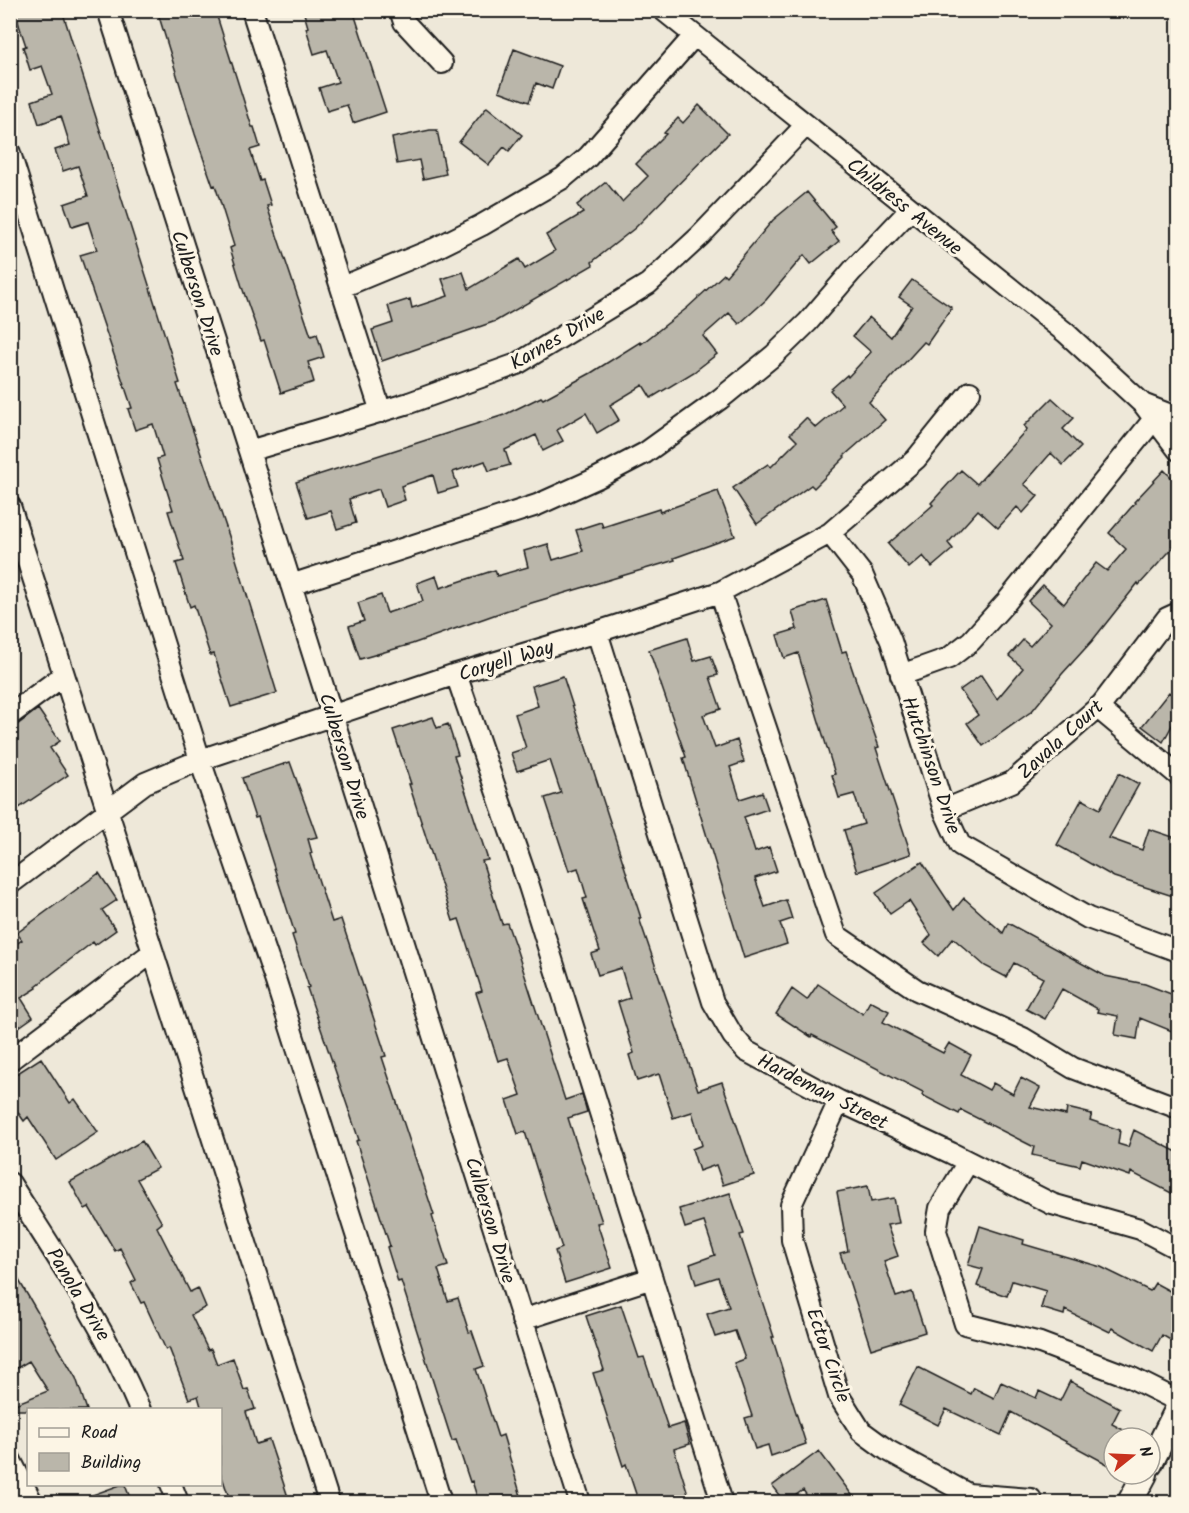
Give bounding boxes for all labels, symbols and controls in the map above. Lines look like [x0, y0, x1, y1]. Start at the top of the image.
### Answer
street label: Childress Avenue [839, 150, 969, 265]
street label: Culberson Drive [161, 227, 231, 361]
street label: Karnes Drive [504, 299, 612, 380]
street label: Coryell Way [455, 632, 559, 692]
street label: Culberson Drive [309, 689, 377, 824]
street label: Hutchinson Drive [892, 692, 969, 839]
street label: Zavala Court [1011, 693, 1112, 788]
street label: Hardeman Street [751, 1046, 893, 1140]
street label: Culberson Drive [455, 1153, 523, 1288]
street label: Panola Drive [37, 1242, 118, 1348]
street label: Ector Circle [796, 1304, 858, 1407]
legend [27, 1408, 222, 1486]
text: Road [81, 1419, 118, 1448]
north arrow [1102, 1426, 1162, 1486]
text: N [1131, 1443, 1158, 1460]
text: Building [81, 1449, 141, 1478]

